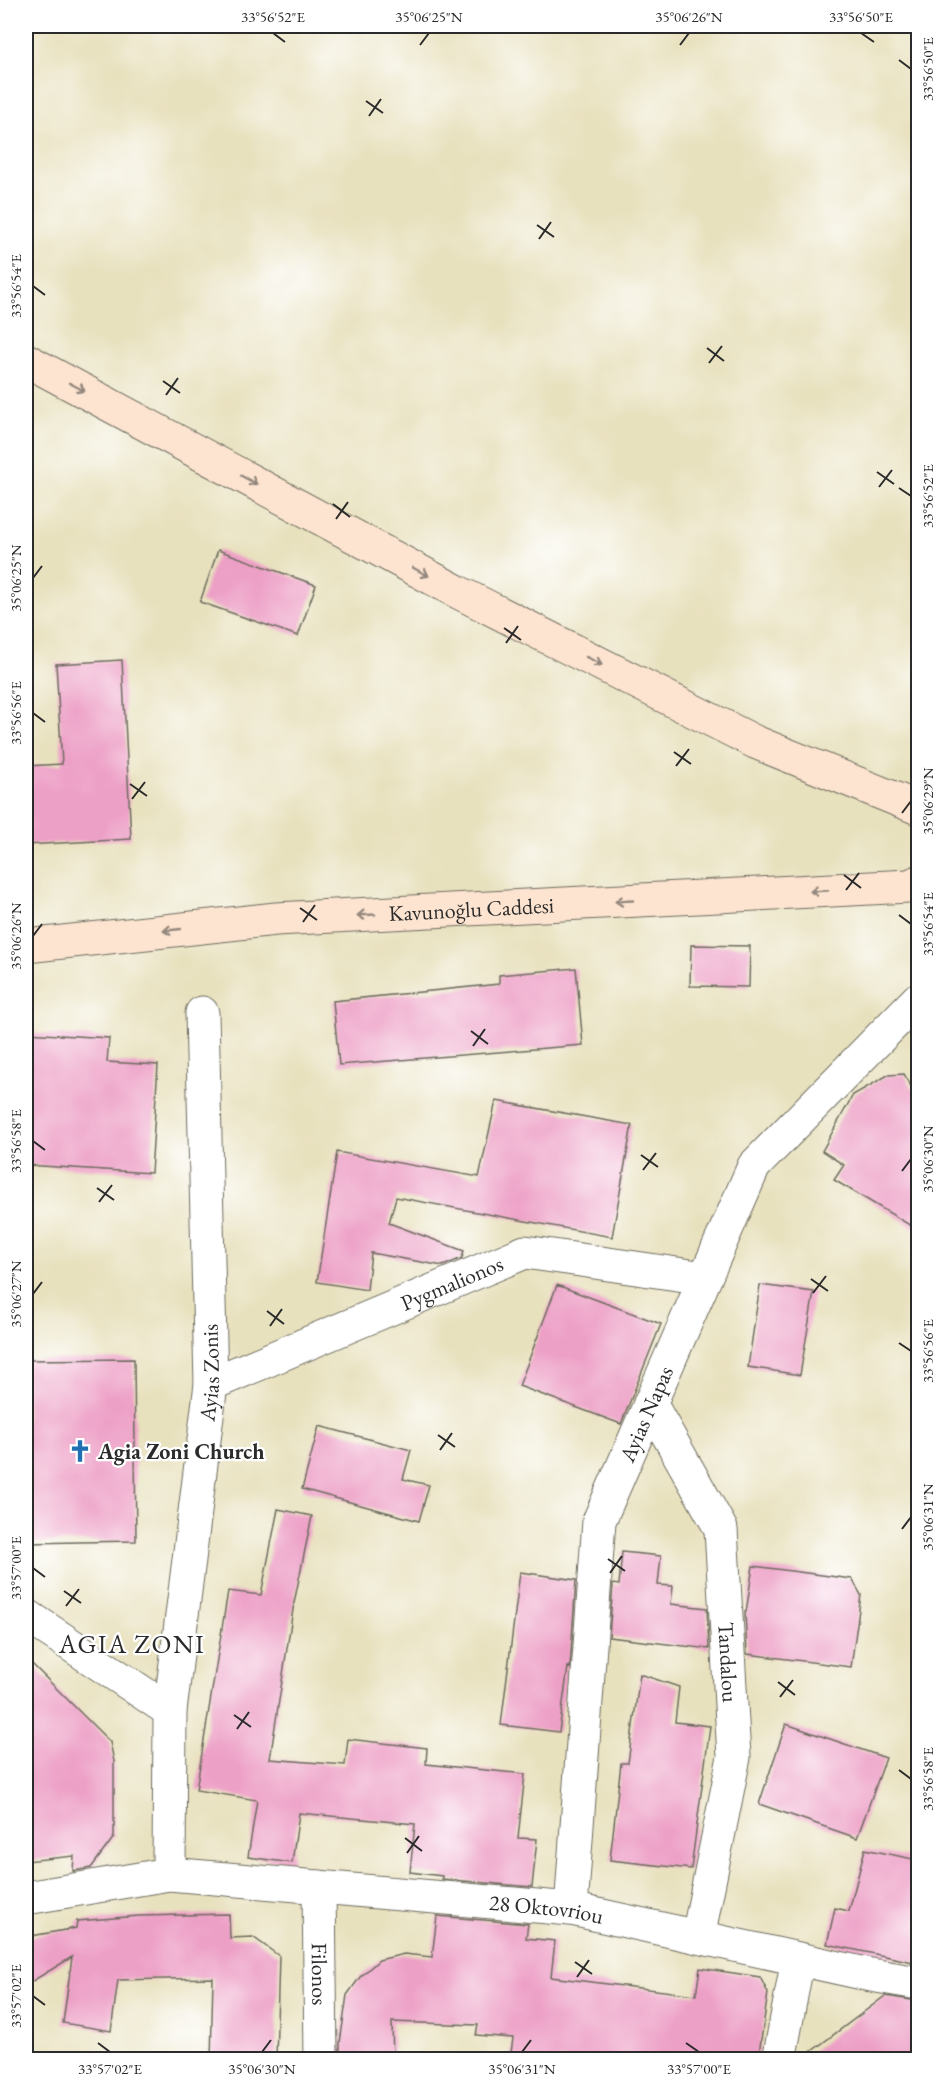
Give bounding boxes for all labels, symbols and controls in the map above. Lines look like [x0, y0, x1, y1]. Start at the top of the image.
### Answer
text: 33°56'52"E [241, 7, 306, 26]
text: 35°06'25"N [395, 7, 463, 26]
text: 35°06'26"N [655, 7, 723, 26]
text: 33°56'50"E [829, 7, 894, 26]
text: 33°56'50"E [918, 36, 937, 101]
text: 33°56'54"E [6, 253, 25, 318]
one-way arrow [68, 382, 86, 394]
text: 33°56'52"E [918, 463, 937, 528]
one-way arrow [240, 474, 257, 486]
text: 35°06'25"N [6, 544, 25, 612]
one-way arrow [412, 566, 429, 578]
one-way arrow [585, 656, 603, 667]
text: 33°56'56"E [6, 680, 25, 745]
text: 35°06'29"N [918, 767, 937, 835]
one-way arrow [809, 885, 829, 896]
street label: Kavunoğlu Caddesi [388, 891, 555, 928]
text: 33°56'54"E [918, 891, 937, 956]
one-way arrow [615, 896, 635, 907]
text: 35°06'26"N [6, 902, 25, 970]
one-way arrow [357, 909, 377, 920]
one-way arrow [163, 925, 183, 936]
text: 33°56'58"E [6, 1108, 25, 1173]
text: 35°06'30"N [918, 1125, 937, 1193]
street label: Pygmalionos [396, 1249, 507, 1318]
text: 35°06'27"N [6, 1260, 25, 1328]
text: 33°56'56"E [918, 1318, 937, 1383]
street label: Ayias Zonis [192, 1324, 226, 1424]
street label: Ayias Napas [612, 1361, 680, 1467]
place label: Agia Zoni Church [97, 1437, 265, 1466]
church icon: Agia Zoni Church [67, 1438, 93, 1464]
text: 35°06'31"N [918, 1483, 937, 1551]
text: 33°57'00"E [6, 1535, 25, 1600]
street label: Tandalou [711, 1621, 745, 1704]
district label: AGIA ZONI [58, 1627, 205, 1661]
text: 33°56'58"E [918, 1746, 937, 1811]
street label: 28 Oktovriou [488, 1888, 607, 1931]
street label: Filonos [305, 1943, 334, 2005]
text: 33°57'02"E [6, 1963, 25, 2028]
text: 33°57'02"E [78, 2059, 143, 2078]
text: 35°06'30"N [228, 2059, 296, 2078]
text: 35°06'31"N [488, 2059, 556, 2078]
text: 33°57'00"E [667, 2059, 732, 2078]

